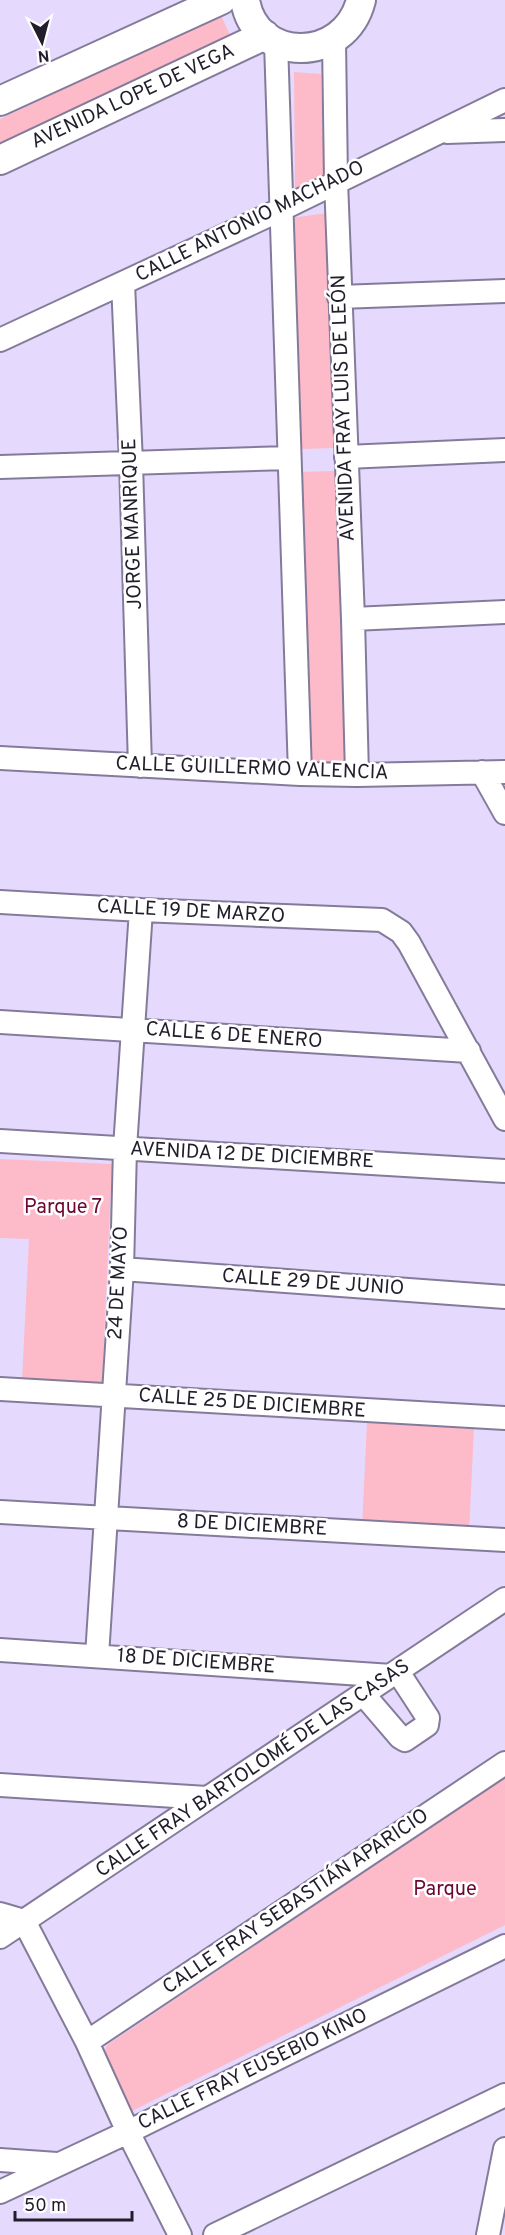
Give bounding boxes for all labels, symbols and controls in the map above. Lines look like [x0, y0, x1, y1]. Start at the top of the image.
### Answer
north arrow [12, 12, 72, 72]
street label: AVENIDA LOPE DE VEGA [27, 39, 239, 155]
street label: CALLE ANTONIO MACHADO [131, 155, 369, 289]
street label: AVENIDA FRAY LUIS DE LEÓN [324, 274, 362, 542]
street label: JORGE MANRIQUE [117, 438, 149, 610]
street label: CALLE GUILLERMO VALENCIA [115, 751, 389, 787]
street label: CALLE 19 DE MARZO [96, 894, 286, 930]
street label: CALLE 6 DE ENERO [145, 1017, 323, 1055]
street label: AVENIDA 12 DE DICIEMBRE [129, 1137, 375, 1175]
park label: Parque 7 [24, 1195, 102, 1221]
street label: 24 DE MAYO [103, 1225, 135, 1341]
street label: CALLE 29 DE JUNIO [221, 1264, 405, 1302]
street label: CALLE 25 DE DICIEMBRE [137, 1383, 367, 1425]
street label: 8 DE DICIEMBRE [176, 1509, 328, 1543]
street label: 18 DE DICIEMBRE [116, 1644, 276, 1680]
street label: CALLE FRAY BARTOLOMÉ DE LAS CASAS [90, 1652, 415, 1884]
street label: CALLE FRAY SEBASTIÁN APARICIO [157, 1801, 434, 2001]
park label: Parque [413, 1877, 477, 1903]
street label: CALLE FRAY EUSEBIO KINO [134, 2003, 372, 2137]
scale bar [15, 2184, 132, 2222]
text: 50 m [24, 2195, 66, 2218]

